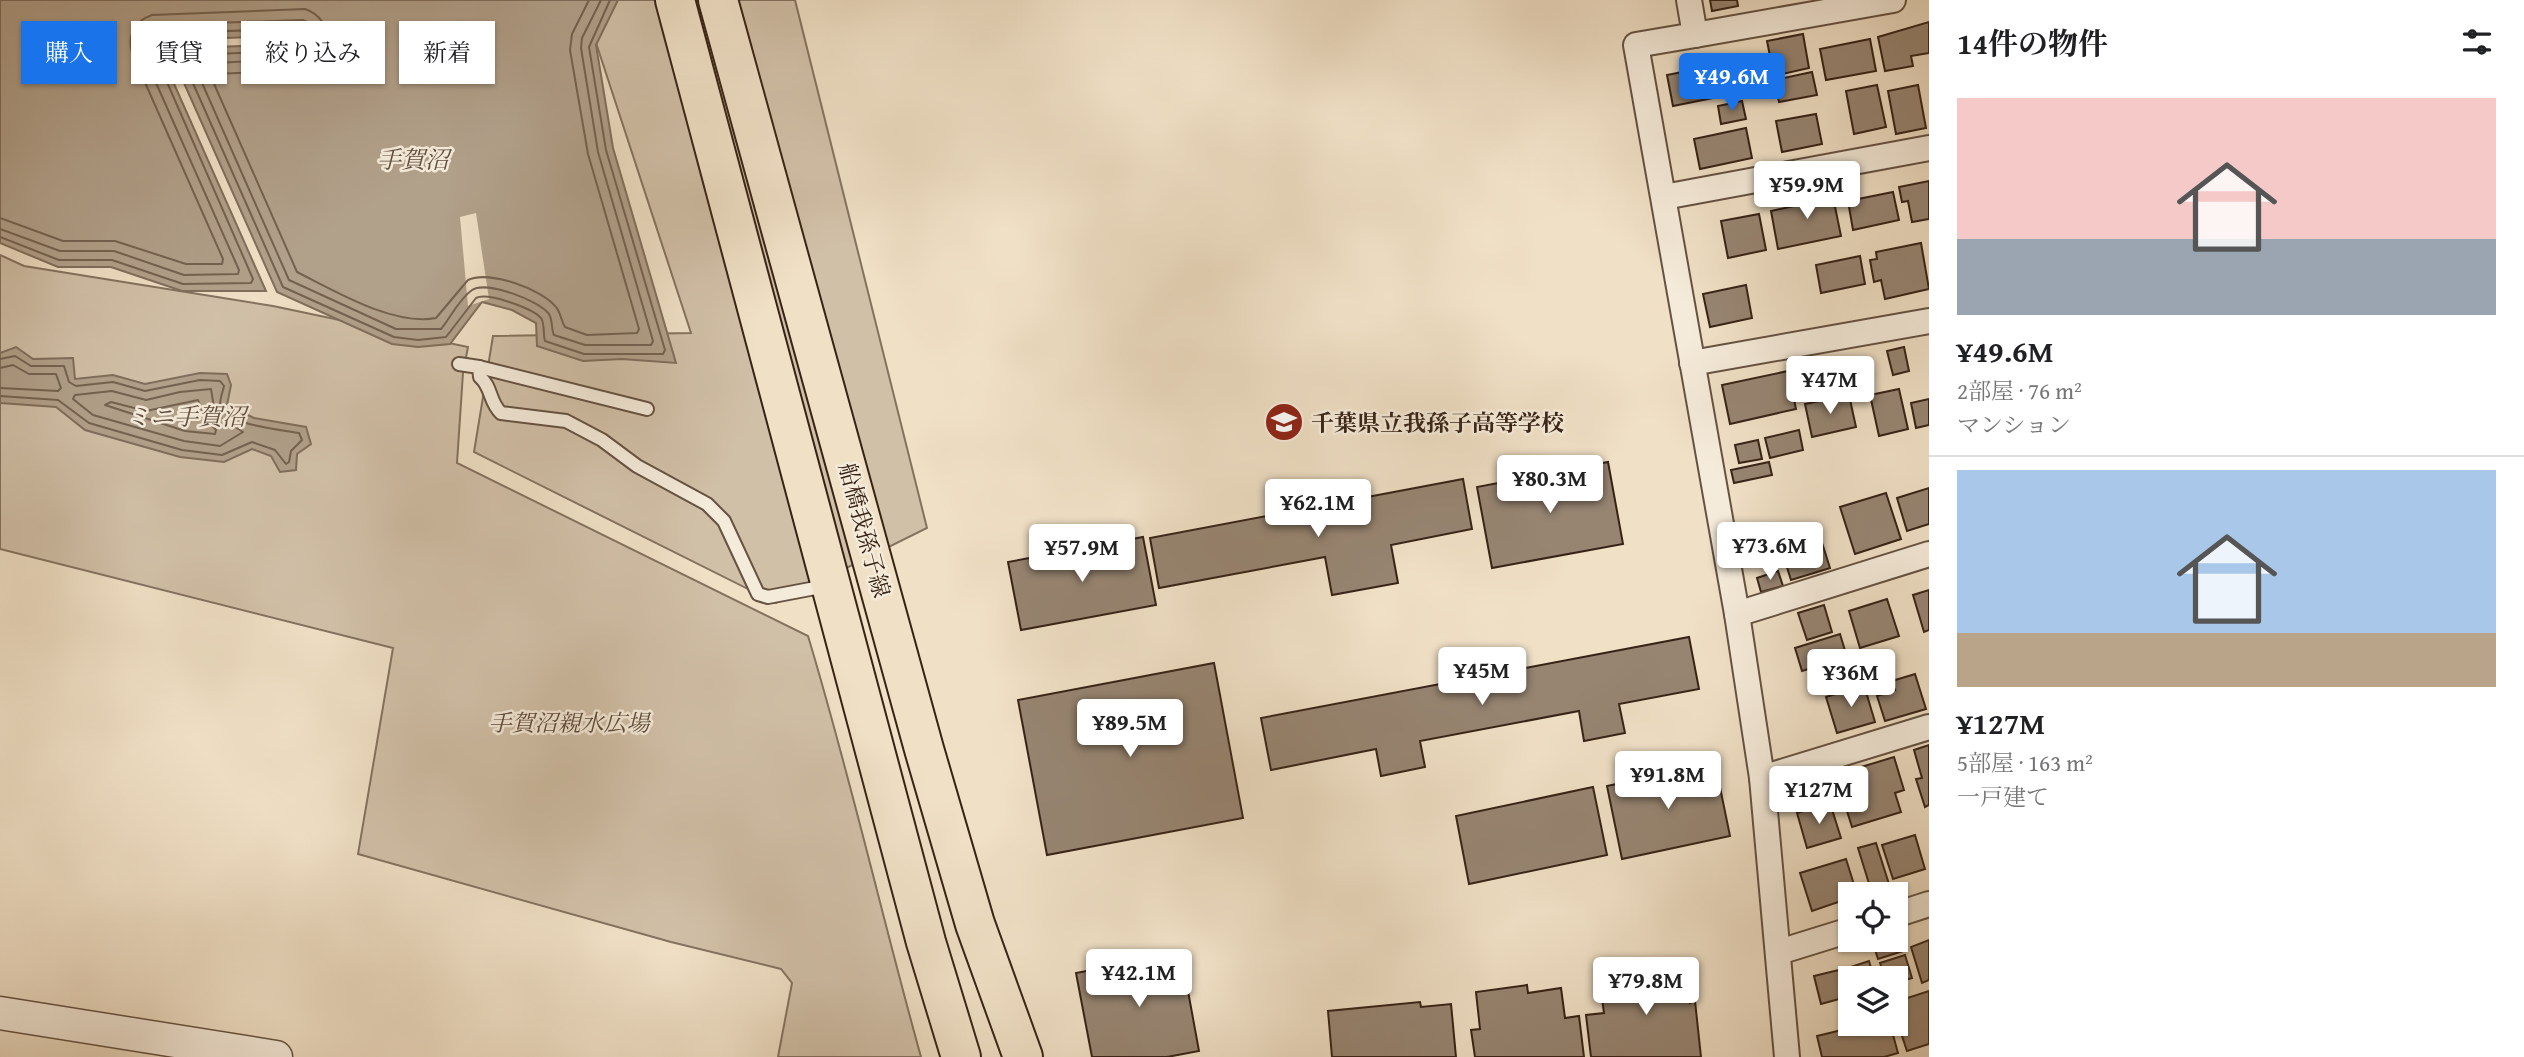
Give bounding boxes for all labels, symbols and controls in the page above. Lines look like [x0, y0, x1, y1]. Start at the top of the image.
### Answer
chip: 購入 [21, 21, 117, 84]
chip: 賃貸 [131, 21, 227, 84]
chip: 絞り込み [241, 21, 385, 84]
chip: 新着 [399, 21, 495, 84]
text: 14件の物件 [1957, 21, 2108, 65]
icon: filters [2458, 23, 2496, 61]
pin: ¥49.6M [1675, 54, 1789, 113]
text: ¥49.6M [1695, 59, 1769, 92]
water label: 手賀沼 [377, 142, 453, 177]
icon: home [2164, 144, 2290, 270]
pin: ¥59.9M [1750, 162, 1864, 221]
text: ¥59.9M [1770, 167, 1844, 200]
text: ¥49.6M [1957, 329, 2053, 373]
pin: ¥47M [1789, 356, 1871, 416]
text: ¥47M [1802, 362, 1858, 395]
text: 2部屋 · 76 m² [1957, 374, 2082, 407]
water label: ミニ手賀沼 [126, 399, 250, 434]
school or university icon: 千葉県立我孫子高等学校 [1263, 401, 1305, 443]
place label: 千葉県立我孫子高等学校 [1311, 406, 1564, 439]
text: マンション [1957, 408, 2071, 441]
pin: ¥80.3M [1493, 456, 1607, 515]
street label: 船橋我孫子線 [831, 459, 899, 601]
text: ¥80.3M [1513, 461, 1587, 494]
pin: ¥62.1M [1261, 480, 1375, 539]
text: ¥62.1M [1281, 485, 1355, 518]
icon: home [2164, 516, 2290, 642]
pin: ¥73.6M [1713, 522, 1827, 582]
pin: ¥57.9M [1025, 524, 1139, 584]
text: ¥73.6M [1733, 528, 1807, 561]
text: ¥57.9M [1045, 530, 1119, 563]
pin: ¥45M [1441, 648, 1523, 707]
pin: ¥36M [1810, 650, 1892, 709]
text: ¥45M [1454, 653, 1510, 686]
text: ¥36M [1823, 655, 1879, 688]
pin: ¥89.5M [1073, 700, 1187, 759]
text: ¥127M [1957, 701, 2045, 745]
text: ¥89.5M [1093, 705, 1167, 738]
park label: 手賀沼親水広場 [489, 706, 652, 739]
text: 5部屋 · 163 m² [1957, 746, 2093, 779]
pin: ¥91.8M [1611, 752, 1725, 811]
text: ¥91.8M [1631, 757, 1705, 790]
pin: ¥127M [1770, 766, 1868, 826]
text: ¥127M [1785, 772, 1853, 805]
text: 一戸建て [1957, 780, 2049, 813]
map controls [1838, 882, 1908, 1036]
button: locate [1838, 882, 1908, 952]
pin: ¥42.1M [1082, 950, 1196, 1009]
text: ¥42.1M [1102, 955, 1176, 988]
pin: ¥79.8M [1589, 958, 1703, 1017]
text: ¥79.8M [1609, 963, 1683, 996]
button: layers [1838, 966, 1908, 1036]

